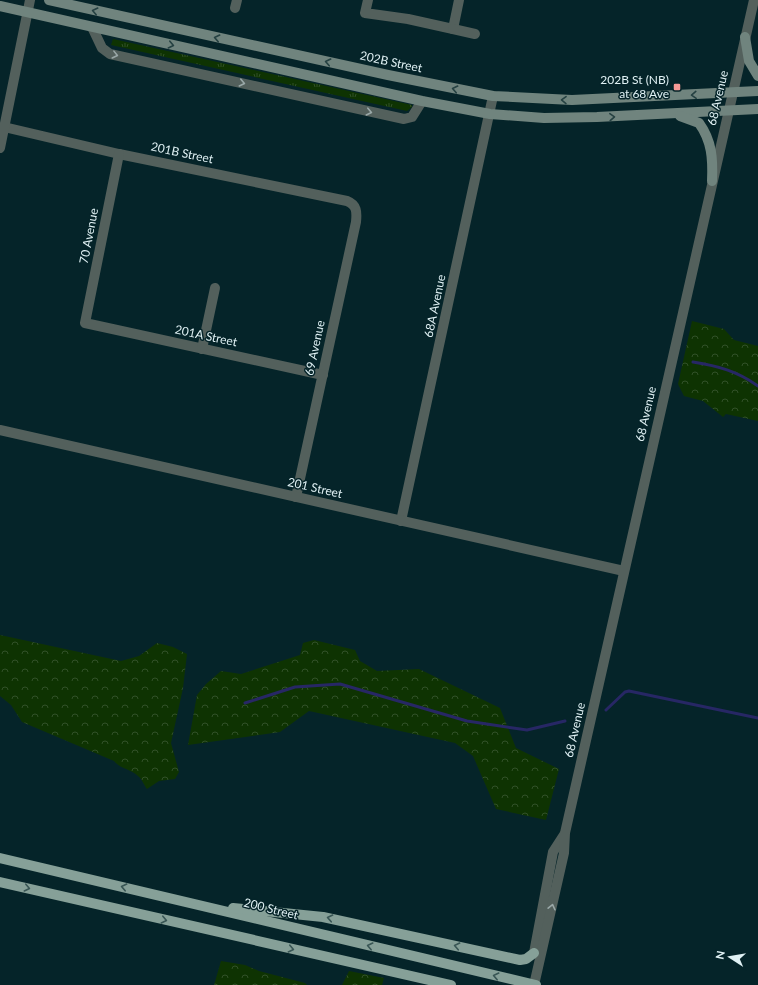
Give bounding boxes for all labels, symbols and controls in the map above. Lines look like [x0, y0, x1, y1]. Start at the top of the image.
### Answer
one-way arrow [92, 7, 99, 16]
one-way arrow [214, 35, 220, 43]
one-way arrow [168, 40, 174, 48]
street label: 202B Street [359, 48, 424, 76]
one-way arrow [111, 50, 118, 59]
one-way arrow [325, 59, 331, 67]
street label: 68 Avenue [704, 69, 731, 127]
place label: 202B St (NB) at 68 Ave [600, 72, 669, 101]
one-way arrow [239, 79, 245, 87]
marker: 202B St (NB) at 68 Ave [672, 82, 682, 92]
one-way arrow [452, 85, 458, 94]
one-way arrow [691, 91, 697, 99]
one-way arrow [561, 96, 567, 104]
one-way arrow [366, 107, 372, 115]
one-way arrow [609, 112, 615, 121]
street label: 201B Street [150, 139, 215, 167]
street label: 70 Avenue [76, 207, 101, 265]
street label: 68A Avenue [421, 273, 449, 339]
street label: 69 Avenue [301, 319, 328, 377]
street label: 201A Street [174, 322, 239, 350]
street label: 68 Avenue [632, 385, 659, 443]
street label: 201 Street [286, 474, 345, 501]
street label: 68 Avenue [561, 701, 588, 759]
one-way arrow [23, 883, 30, 892]
one-way arrow [121, 884, 127, 892]
street label: 200 Street [242, 895, 301, 923]
one-way arrow [548, 904, 556, 910]
one-way arrow [161, 915, 168, 923]
one-way arrow [326, 915, 333, 923]
north arrow [710, 937, 750, 977]
one-way arrow [367, 943, 373, 951]
one-way arrow [453, 943, 460, 951]
one-way arrow [287, 944, 294, 953]
text: N [712, 949, 727, 960]
one-way arrow [493, 972, 500, 980]

